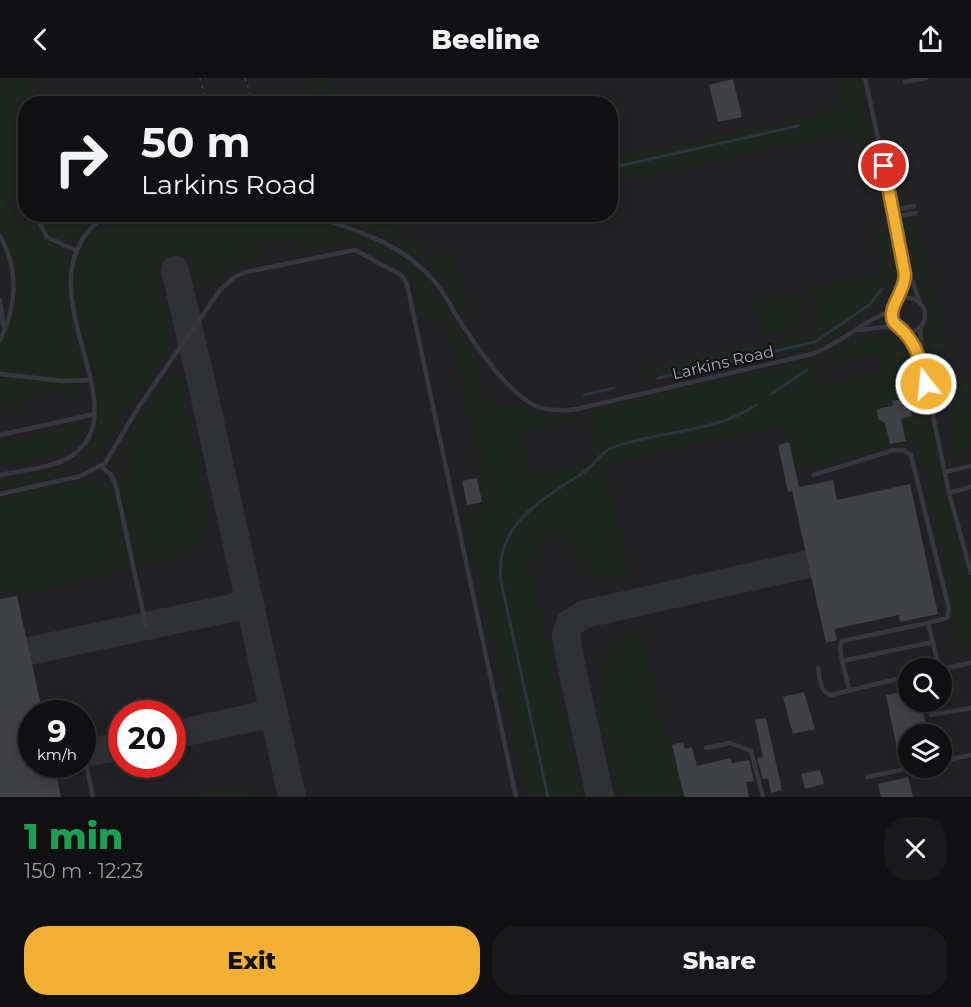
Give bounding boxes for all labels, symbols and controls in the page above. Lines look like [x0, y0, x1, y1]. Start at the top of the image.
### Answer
icon: back [24, 23, 57, 56]
text: Beeline [431, 23, 540, 56]
icon: share [914, 23, 947, 56]
text: 50 m [141, 116, 250, 168]
icon: right [42, 120, 120, 198]
pin [858, 140, 909, 191]
icon: arrive [867, 149, 900, 182]
text: Larkins Road [141, 168, 316, 201]
street label: Larkins Road [670, 342, 776, 383]
position arrow [894, 352, 958, 416]
map controls [898, 658, 952, 778]
button: search [898, 658, 952, 712]
speed limit sign: 20 [108, 700, 186, 778]
text: 9 [47, 713, 67, 750]
button: layers [898, 724, 952, 778]
text: km/h [37, 745, 77, 764]
text: 1 min [24, 814, 123, 858]
button: close [884, 817, 947, 880]
text: 150 m · 12:23 [24, 859, 143, 883]
button: Exit [24, 926, 480, 995]
button: Share [492, 926, 947, 995]

